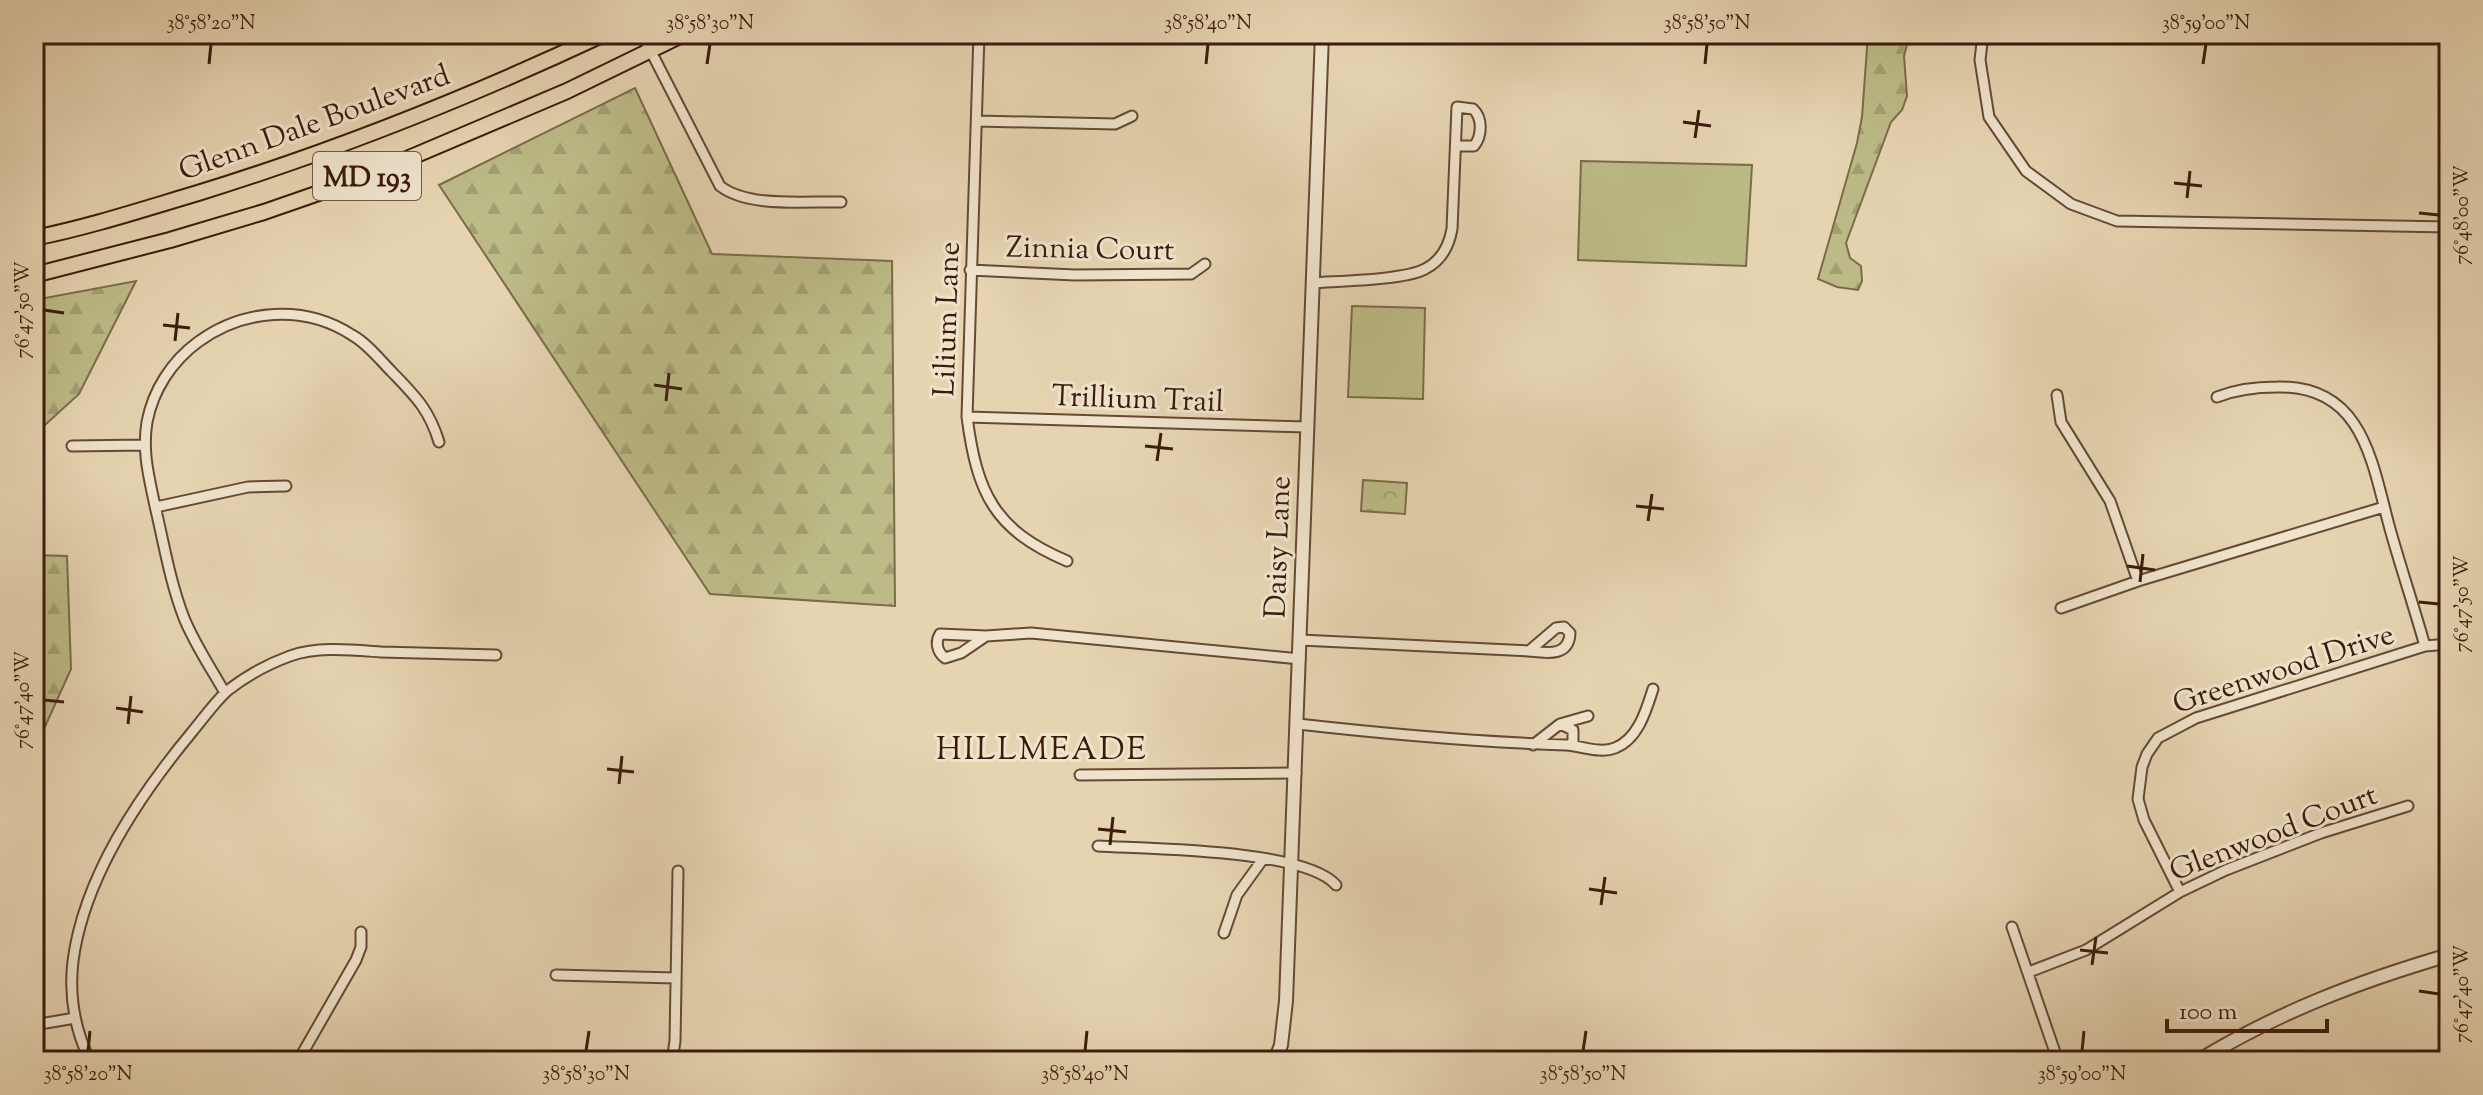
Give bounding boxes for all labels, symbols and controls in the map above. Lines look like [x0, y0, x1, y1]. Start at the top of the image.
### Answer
text: 38°58'20"N [166, 10, 256, 39]
text: 38°58'30"N [666, 10, 754, 39]
text: 38°58'40"N [1164, 10, 1252, 39]
text: 38°58'50"N [1664, 10, 1750, 39]
text: 38°59'00"N [2162, 10, 2250, 39]
street label: Glenn Dale Boulevard [173, 55, 457, 193]
road number: MD 193 [313, 152, 421, 200]
text: 76°48'00"W [2449, 165, 2478, 265]
street label: Zinnia Court [1006, 228, 1174, 273]
street label: Lilium Lane [924, 241, 973, 397]
text: 76°47'50"W [10, 262, 39, 358]
street label: Trillium Trail [1051, 376, 1225, 425]
street label: Daisy Lane [1256, 475, 1303, 619]
text: 76°47'50"W [2449, 556, 2478, 652]
street label: Greenwood Drive [2168, 614, 2400, 726]
text: 76°47'40"W [10, 651, 39, 749]
district label: HILLMEADE [936, 728, 1148, 774]
street label: Glenwood Court [2164, 775, 2384, 894]
text: 76°47'40"W [2449, 945, 2478, 1043]
scale bar [2167, 983, 2327, 1033]
text: 100 m [2179, 996, 2237, 1030]
text: 38°58'20"N [43, 1061, 133, 1090]
text: 38°58'30"N [542, 1061, 630, 1090]
text: 38°58'40"N [1041, 1061, 1129, 1090]
text: 38°58'50"N [1540, 1061, 1626, 1090]
text: 38°59'00"N [2038, 1061, 2126, 1090]

